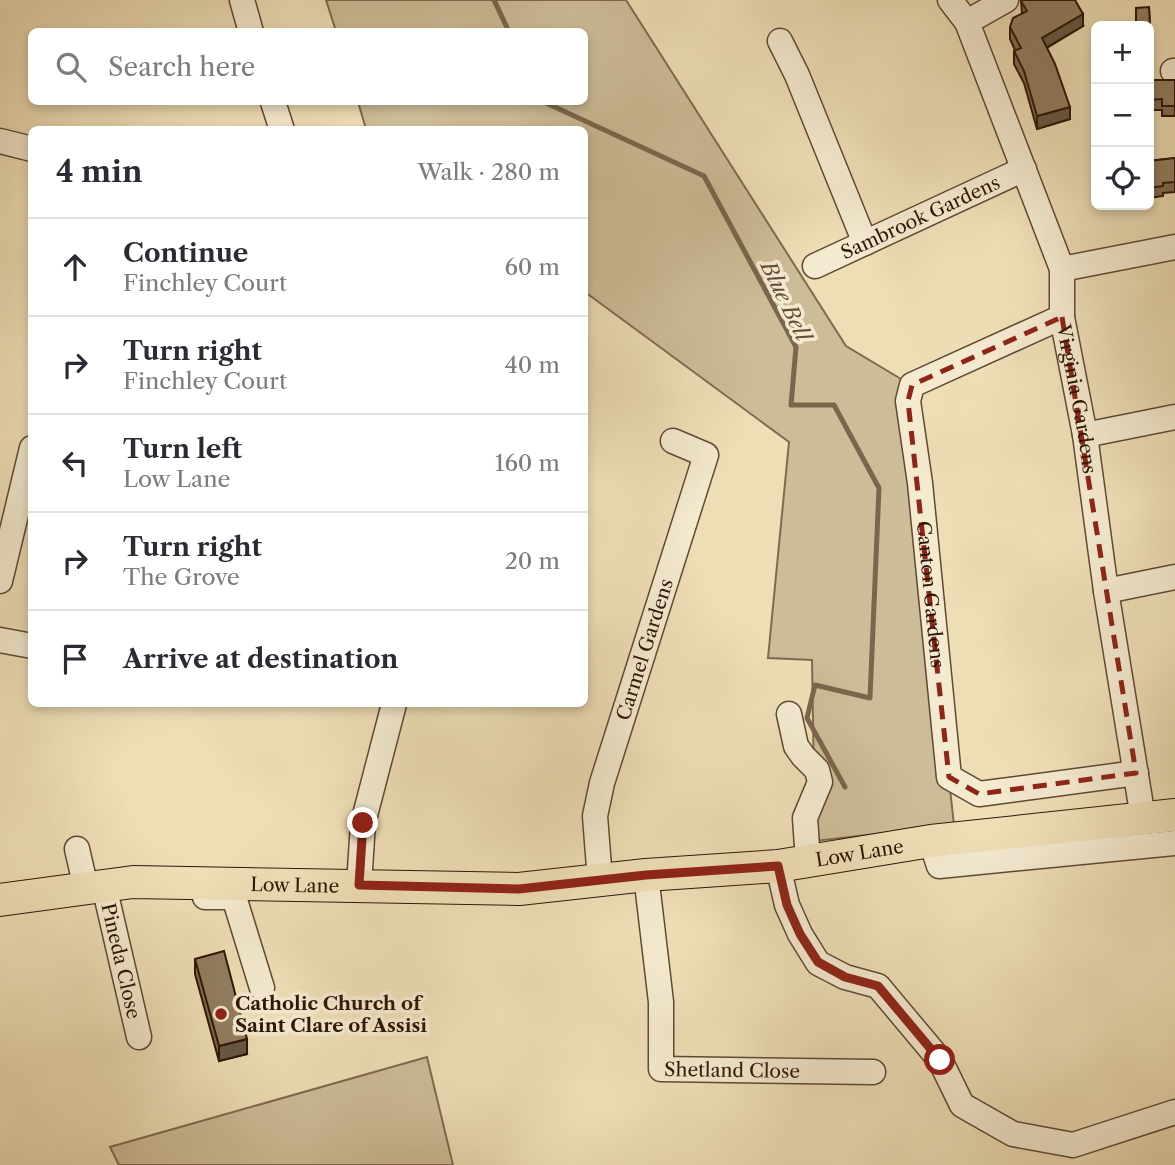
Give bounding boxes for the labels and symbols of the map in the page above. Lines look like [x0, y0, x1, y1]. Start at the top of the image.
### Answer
street label: Sambrook Gardens [837, 170, 1003, 264]
water label: Blue Bell [755, 255, 817, 347]
street label: Virginia Gardens [1052, 322, 1102, 475]
street label: Canton Gardens [912, 520, 950, 669]
street label: Carmel Gardens [611, 576, 678, 723]
route end [347, 807, 378, 838]
street label: Low Lane [814, 834, 905, 871]
street label: Low Lane [250, 873, 339, 897]
street label: Pineda Close [97, 901, 146, 1021]
place label: Catholic Church of Saint Clare of Assisi [235, 992, 427, 1037]
marker: Catholic Church of Saint Clare of Assisi [213, 1006, 229, 1022]
route start [924, 1044, 955, 1075]
street label: Shetland Close [664, 1058, 800, 1082]

